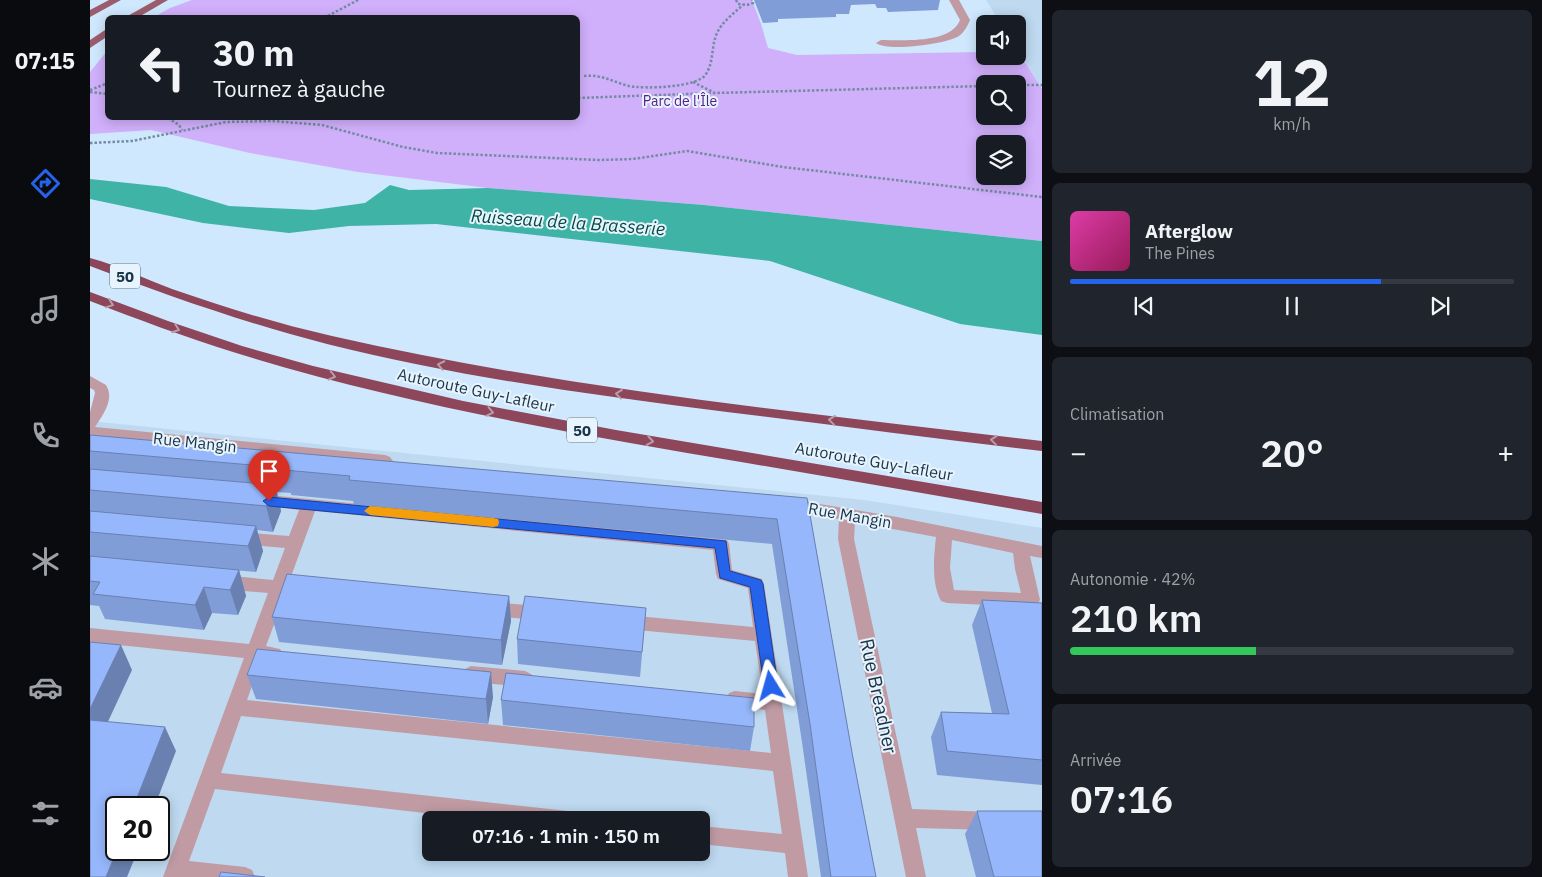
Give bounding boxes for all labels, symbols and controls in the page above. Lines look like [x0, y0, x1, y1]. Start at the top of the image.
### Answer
map controls [976, 15, 1026, 185]
button: sound [976, 15, 1026, 65]
text: 30 m [213, 30, 295, 76]
icon: left [130, 35, 195, 100]
text: 12 [1253, 39, 1331, 124]
text: 07:15 [15, 46, 75, 75]
text: Tournez à gauche [213, 74, 385, 103]
button: search [976, 75, 1026, 125]
park label: Parc de l'Île [643, 92, 718, 110]
text: km/h [1273, 114, 1311, 134]
button: layers [976, 135, 1026, 185]
icon: directions [28, 166, 63, 201]
water label: Ruisseau de la Brasserie [470, 204, 666, 240]
text: Afterglow [1145, 219, 1233, 243]
text: The Pines [1145, 243, 1215, 263]
road number: 50 [110, 264, 140, 288]
icon: music [28, 292, 63, 327]
icon: previous [1130, 292, 1158, 320]
icon: pause [1278, 292, 1306, 320]
icon: next [1426, 292, 1454, 320]
one-way arrow [105, 298, 114, 309]
one-way arrow [172, 323, 180, 333]
one-way arrow [437, 360, 446, 371]
street label: Autoroute Guy-Lafleur [396, 364, 556, 416]
one-way arrow [327, 370, 336, 381]
one-way arrow [615, 389, 623, 400]
text: Climatisation [1070, 404, 1164, 424]
one-way arrow [486, 407, 495, 417]
one-way arrow [828, 415, 836, 426]
icon: phone [28, 418, 63, 453]
road number: 50 [567, 418, 597, 442]
street label: Rue Mangin [152, 428, 238, 456]
text: 20° [1260, 428, 1324, 477]
text: − [1070, 434, 1087, 471]
text: + [1497, 434, 1514, 471]
one-way arrow [989, 435, 997, 446]
one-way arrow [646, 436, 655, 446]
street label: Autoroute Guy-Lafleur [793, 437, 955, 485]
pin [248, 450, 290, 501]
icon: arrive [255, 457, 283, 485]
street label: Rue Mangin [807, 498, 893, 532]
icon: climate [28, 544, 63, 579]
text: Autonomie · 42% [1070, 569, 1195, 589]
text: 210 km [1070, 593, 1202, 642]
street label: Rue Breadner [855, 636, 903, 756]
position arrow [744, 659, 796, 711]
icon: car [28, 670, 63, 705]
text: Arrivée [1070, 750, 1121, 770]
text: 07:16 [1070, 774, 1173, 823]
icon: filters [28, 796, 63, 831]
speed limit sign: 20 [105, 796, 170, 861]
text: 07:16 · 1 min · 150 m [472, 824, 660, 848]

